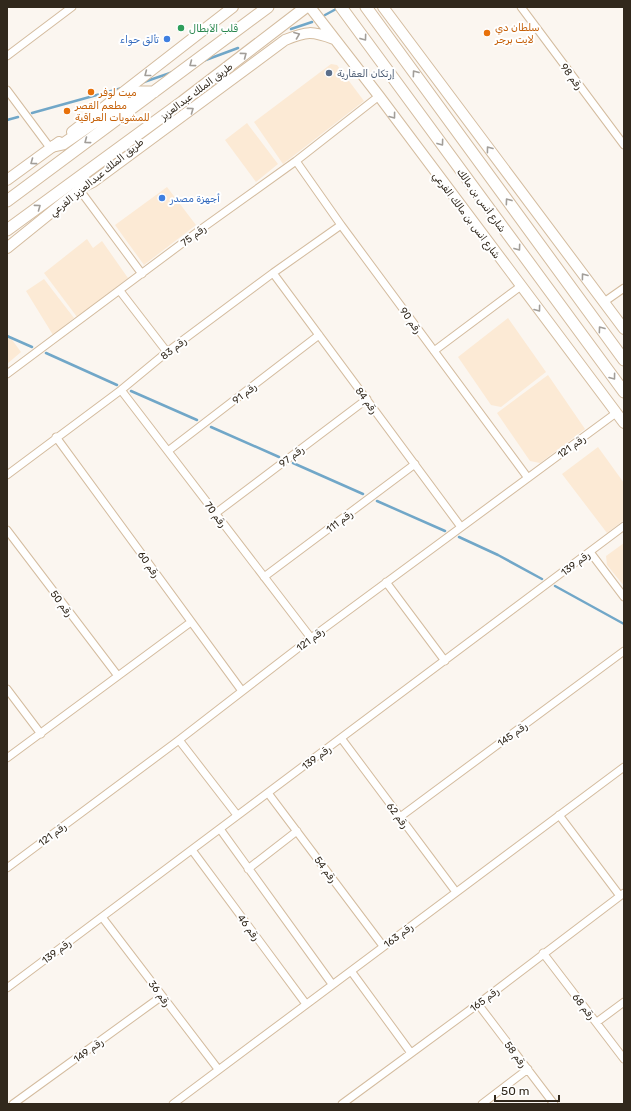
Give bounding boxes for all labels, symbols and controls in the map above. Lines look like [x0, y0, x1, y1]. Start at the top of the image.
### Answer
place label: سلطان دي لايت برجر [494, 22, 540, 46]
marker: قلب الأبطال [176, 23, 186, 33]
place label: قلب الأبطال [189, 23, 238, 35]
marker: سلطان دي لايت برجر [482, 28, 492, 38]
one-way arrow [293, 32, 300, 40]
place label: تألق حواء [120, 34, 159, 46]
marker: تألق حواء [162, 34, 172, 44]
one-way arrow [360, 34, 367, 41]
one-way arrow [240, 52, 247, 59]
one-way arrow [189, 59, 196, 66]
street label: طريق الملك عبدالعزيز [157, 61, 235, 124]
street label: رقم 98 [558, 61, 585, 92]
marker: إرتكان العقارية [324, 68, 334, 78]
place label: إرتكان العقارية [337, 68, 395, 80]
one-way arrow [144, 69, 151, 77]
one-way arrow [413, 71, 420, 78]
marker: ميت لوفر [86, 87, 96, 97]
place label: ميت لوفر [98, 87, 137, 99]
place label: مطعم القصر للمشويات العراقية [74, 100, 150, 124]
marker: مطعم القصر للمشويات العراقية [62, 106, 72, 116]
one-way arrow [186, 108, 193, 115]
one-way arrow [389, 111, 396, 118]
street label: طريق الملك عبدالعزيز الفرعي [47, 136, 147, 221]
one-way arrow [85, 136, 92, 143]
one-way arrow [436, 139, 443, 146]
one-way arrow [487, 147, 494, 154]
one-way arrow [30, 157, 37, 164]
street label: شارع أنس بن مالك [453, 167, 508, 235]
street label: شارع انس بن مالك الفرعي [428, 170, 503, 262]
marker: أجهزة مصدر [157, 193, 167, 203]
place label: أجهزة مصدر [169, 193, 220, 205]
one-way arrow [505, 198, 513, 205]
one-way arrow [34, 205, 41, 212]
street label: رقم 75 [179, 223, 208, 249]
one-way arrow [513, 244, 520, 251]
one-way arrow [582, 273, 589, 280]
street label: رقم 90 [397, 305, 424, 336]
one-way arrow [534, 305, 541, 312]
one-way arrow [599, 326, 606, 333]
street label: رقم 83 [158, 335, 189, 363]
one-way arrow [608, 373, 615, 380]
street label: رقم 91 [230, 381, 259, 407]
street label: رقم 84 [353, 385, 380, 416]
street label: رقم 121 [555, 433, 588, 461]
street label: رقم 97 [277, 444, 306, 470]
street label: رقم 70 [202, 500, 229, 530]
street label: رقم 111 [324, 508, 355, 536]
street label: رقم 60 [135, 549, 162, 580]
street label: رقم 139 [559, 549, 592, 579]
street label: رقم 50 [48, 588, 75, 619]
street label: رقم 121 [294, 626, 327, 654]
street label: رقم 145 [496, 720, 530, 749]
street label: رقم 139 [300, 743, 333, 773]
street label: رقم 62 [384, 800, 411, 831]
street label: رقم 121 [36, 821, 69, 849]
street label: رقم 54 [312, 854, 339, 885]
street label: رقم 46 [235, 912, 262, 943]
street label: رقم 163 [382, 921, 416, 951]
street label: رقم 139 [40, 937, 73, 967]
street label: رقم 36 [146, 978, 173, 1009]
street label: رقم 165 [468, 985, 501, 1015]
street label: رقم 68 [569, 991, 597, 1022]
street label: رقم 149 [72, 1036, 106, 1065]
street label: رقم 58 [502, 1039, 529, 1070]
scale bar [495, 1077, 559, 1103]
text: 50 m [501, 1084, 529, 1098]

